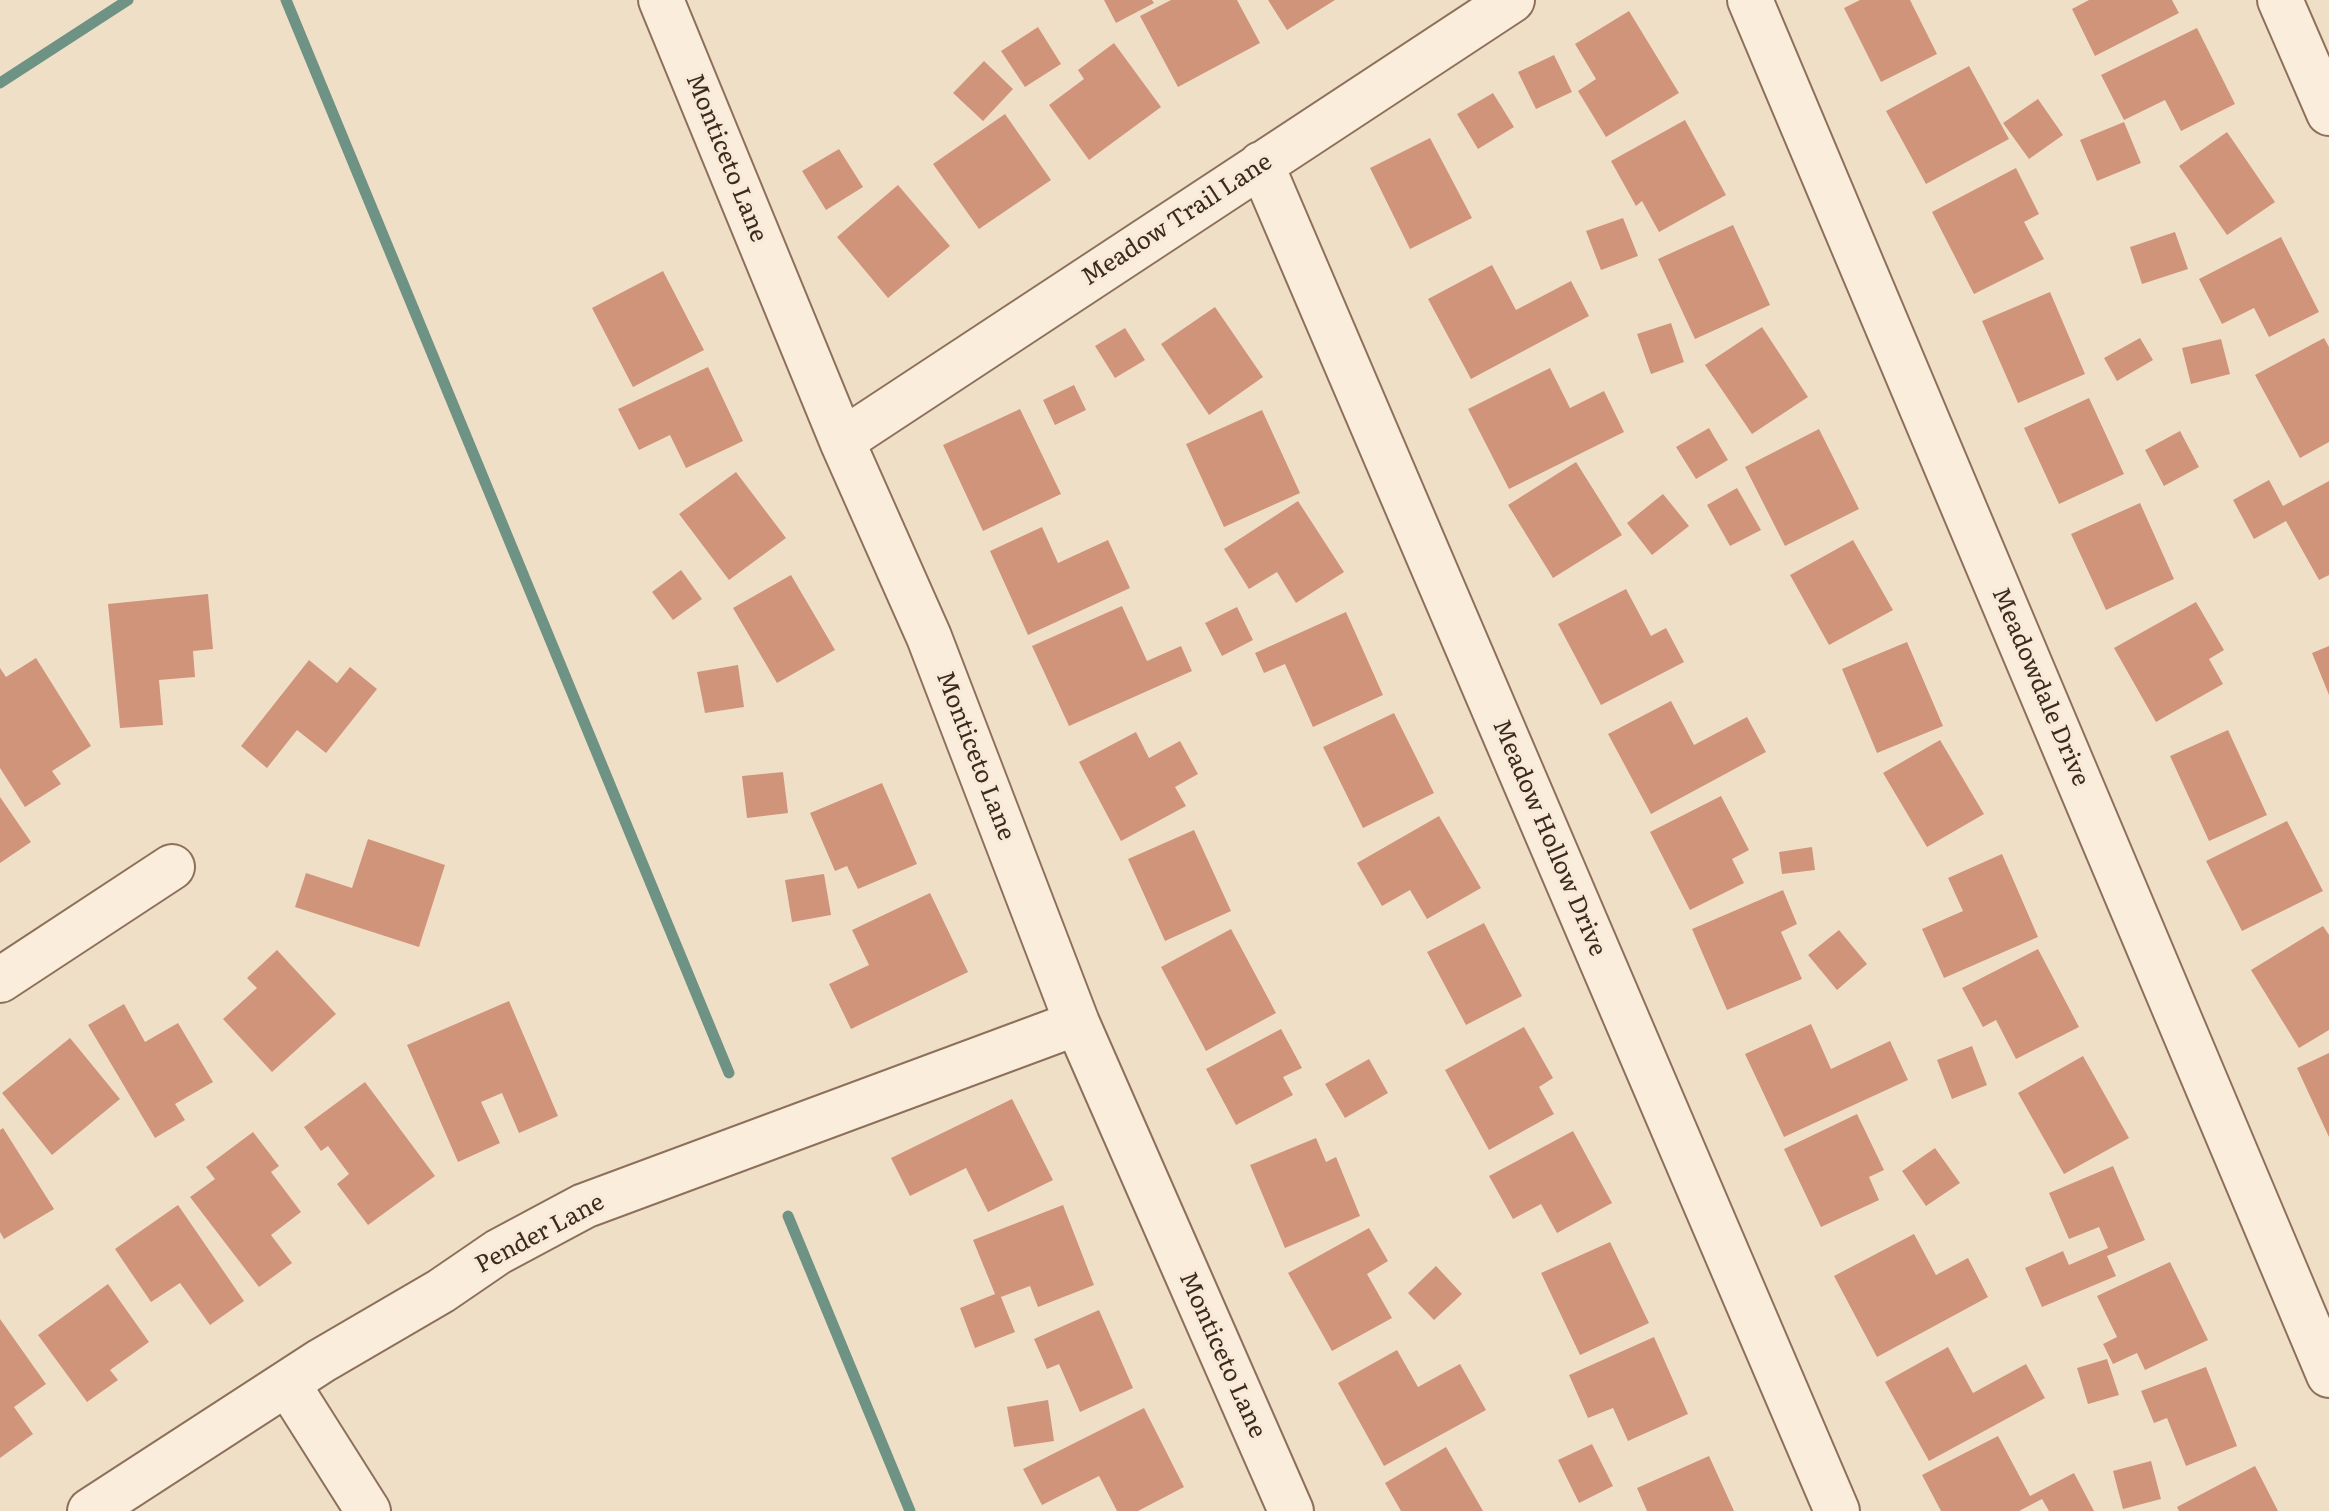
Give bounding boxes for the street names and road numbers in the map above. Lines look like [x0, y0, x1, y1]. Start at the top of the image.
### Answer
street label: Monticeto Lane [679, 70, 773, 246]
street label: Meadow Trail Lane [1076, 148, 1278, 292]
street label: Meadowdale Drive [1985, 583, 2095, 791]
street label: Monticeto Lane [930, 667, 1020, 845]
street label: Meadow Hollow Drive [1486, 715, 1612, 961]
street label: Pender Lane [471, 1188, 609, 1280]
street label: Monticeto Lane [1172, 1267, 1272, 1443]

